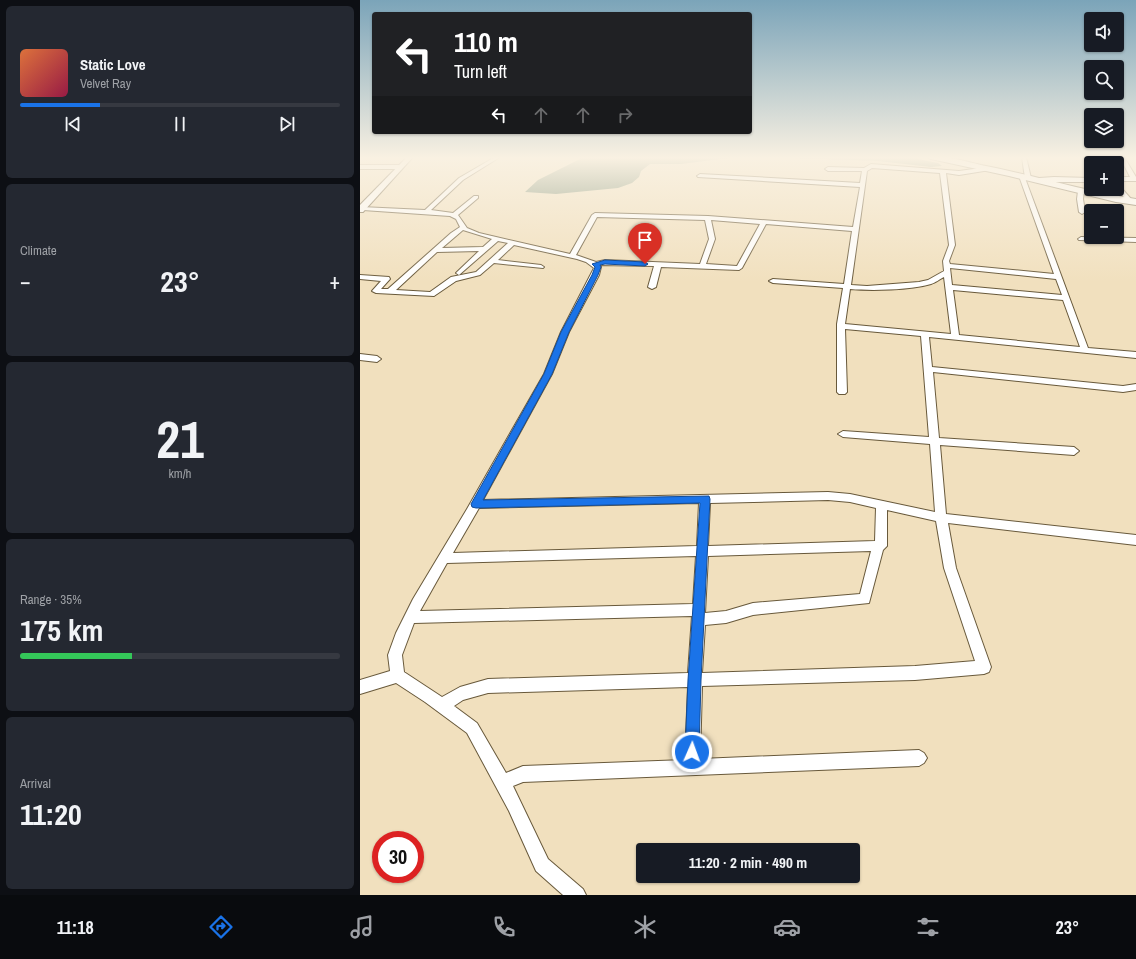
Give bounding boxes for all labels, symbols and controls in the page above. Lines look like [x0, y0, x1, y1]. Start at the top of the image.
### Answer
map controls [1084, 12, 1124, 244]
button: sound [1084, 12, 1124, 52]
text: 110 m [454, 23, 518, 61]
icon: left [388, 28, 440, 80]
text: Static Love [80, 54, 146, 75]
text: Turn left [454, 59, 507, 84]
button: search [1084, 60, 1124, 100]
text: Velvet Ray [80, 75, 131, 92]
icon: left [488, 104, 510, 126]
icon: ahead [530, 104, 552, 126]
icon: ahead [572, 104, 594, 126]
icon: right [614, 104, 636, 126]
button: layers [1084, 108, 1124, 148]
icon: previous [62, 113, 84, 135]
icon: pause [169, 113, 191, 135]
icon: next [276, 113, 298, 135]
button: + [1084, 156, 1124, 196]
button: − [1084, 204, 1124, 244]
pin [628, 223, 662, 264]
icon: arrive [634, 229, 656, 251]
text: Climate [20, 242, 57, 259]
text: 23° [160, 261, 200, 301]
text: − [20, 266, 31, 296]
text: + [329, 266, 340, 296]
text: 21 [156, 404, 204, 474]
text: km/h [168, 465, 192, 482]
text: Range · 35% [20, 591, 82, 608]
text: 175 km [20, 610, 103, 650]
position arrow [671, 731, 713, 773]
text: Arrival [20, 775, 51, 792]
text: 11:20 [20, 794, 82, 834]
speed limit sign: 30 [372, 831, 424, 883]
text: 11:20 · 2 min · 490 m [689, 852, 807, 873]
icon: directions [207, 913, 235, 941]
icon: music [348, 913, 376, 941]
icon: phone [490, 913, 518, 941]
icon: climate [631, 913, 659, 941]
icon: car [773, 913, 801, 941]
icon: filters [914, 913, 942, 941]
text: 11:18 [57, 915, 94, 940]
text: 23° [1056, 915, 1079, 940]

